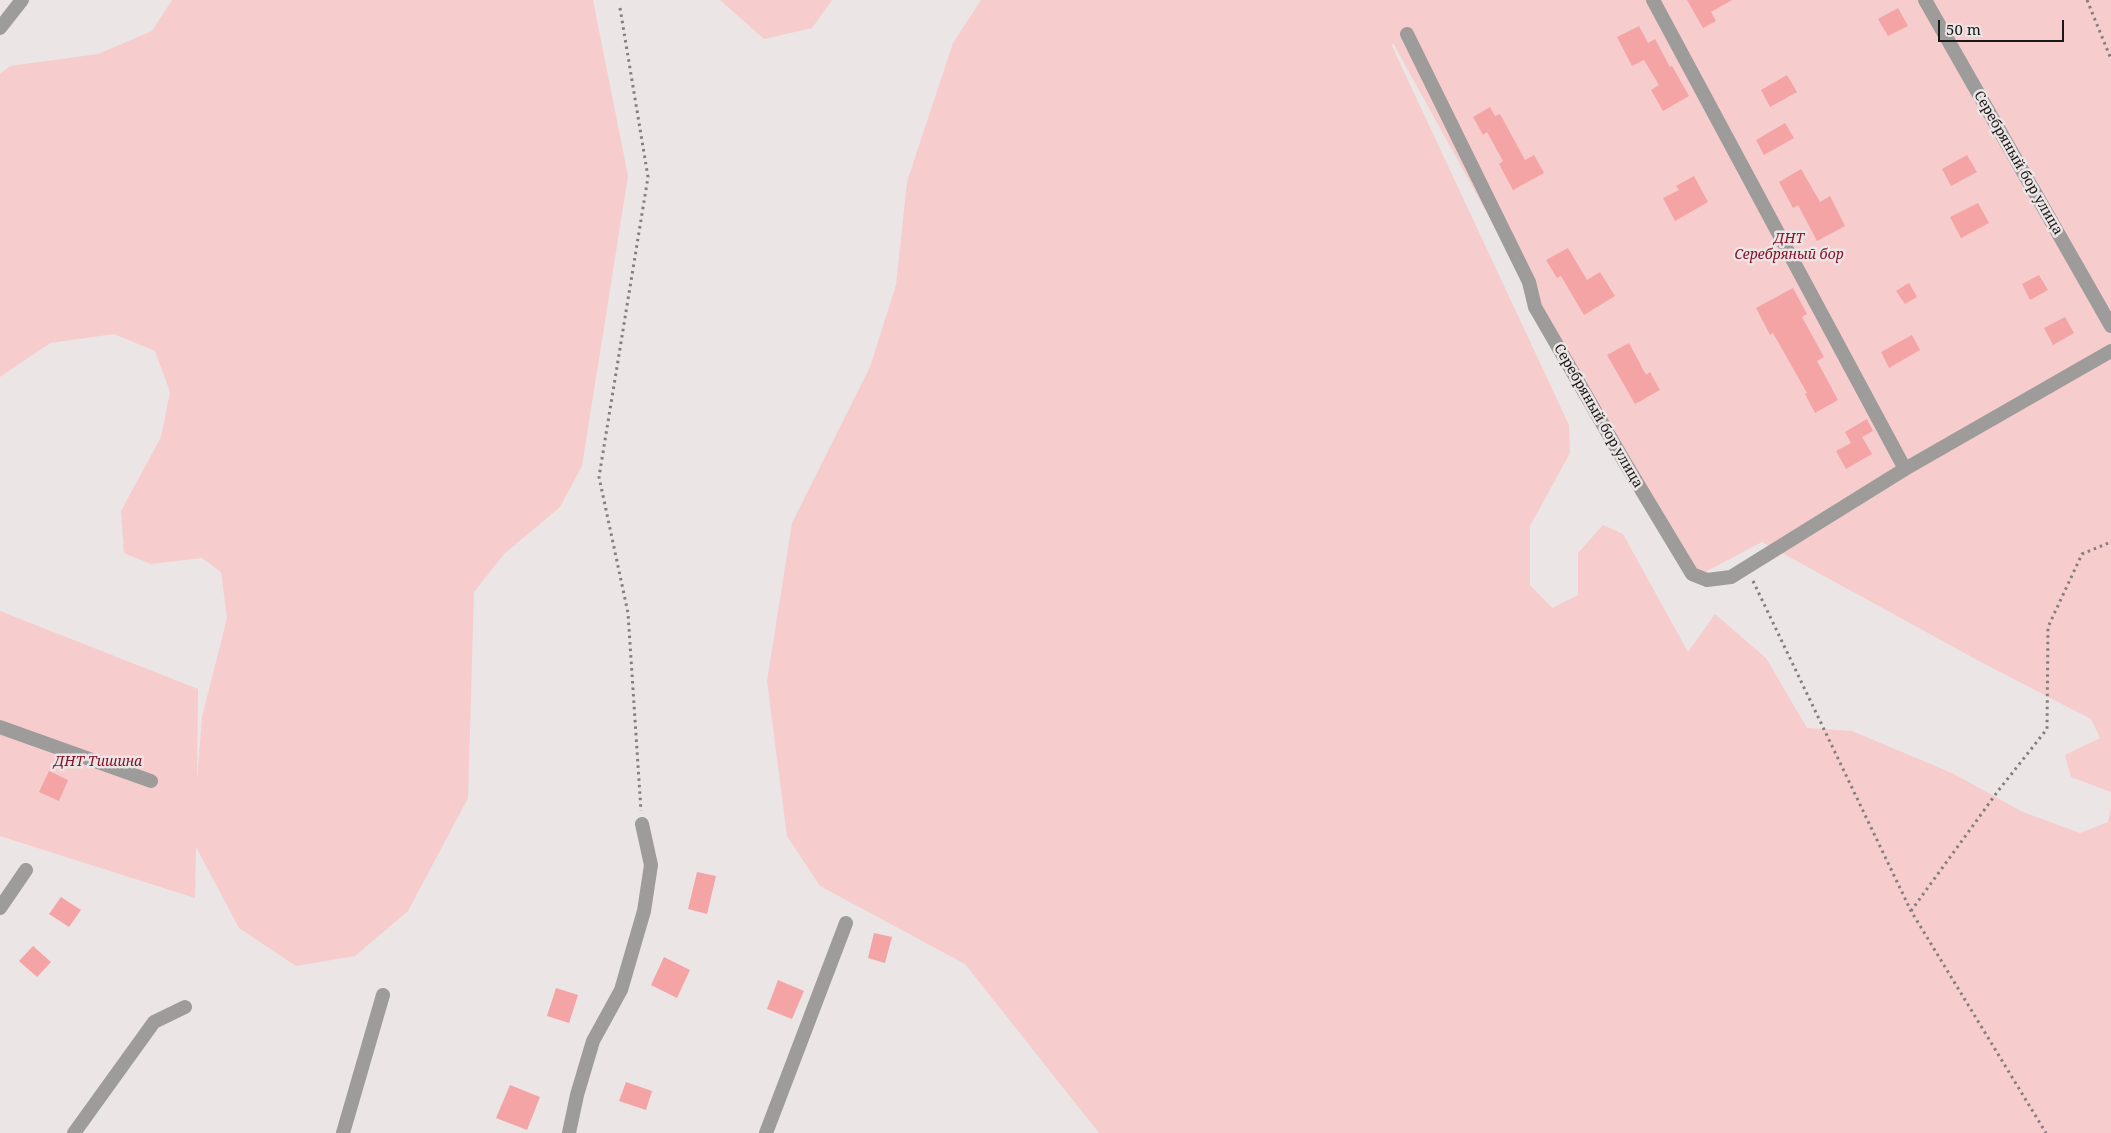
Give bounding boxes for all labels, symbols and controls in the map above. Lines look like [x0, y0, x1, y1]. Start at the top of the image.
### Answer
scale bar [1941, 10, 2067, 42]
text: 50 m [1946, 19, 1981, 39]
street label: Серебряный бор улица [1970, 88, 2066, 238]
park label: ДНТ Серебряный бор [1734, 231, 1844, 264]
street label: Серебряный бор улица [1550, 341, 1646, 491]
park label: ДНТ Тишина [54, 754, 142, 770]

